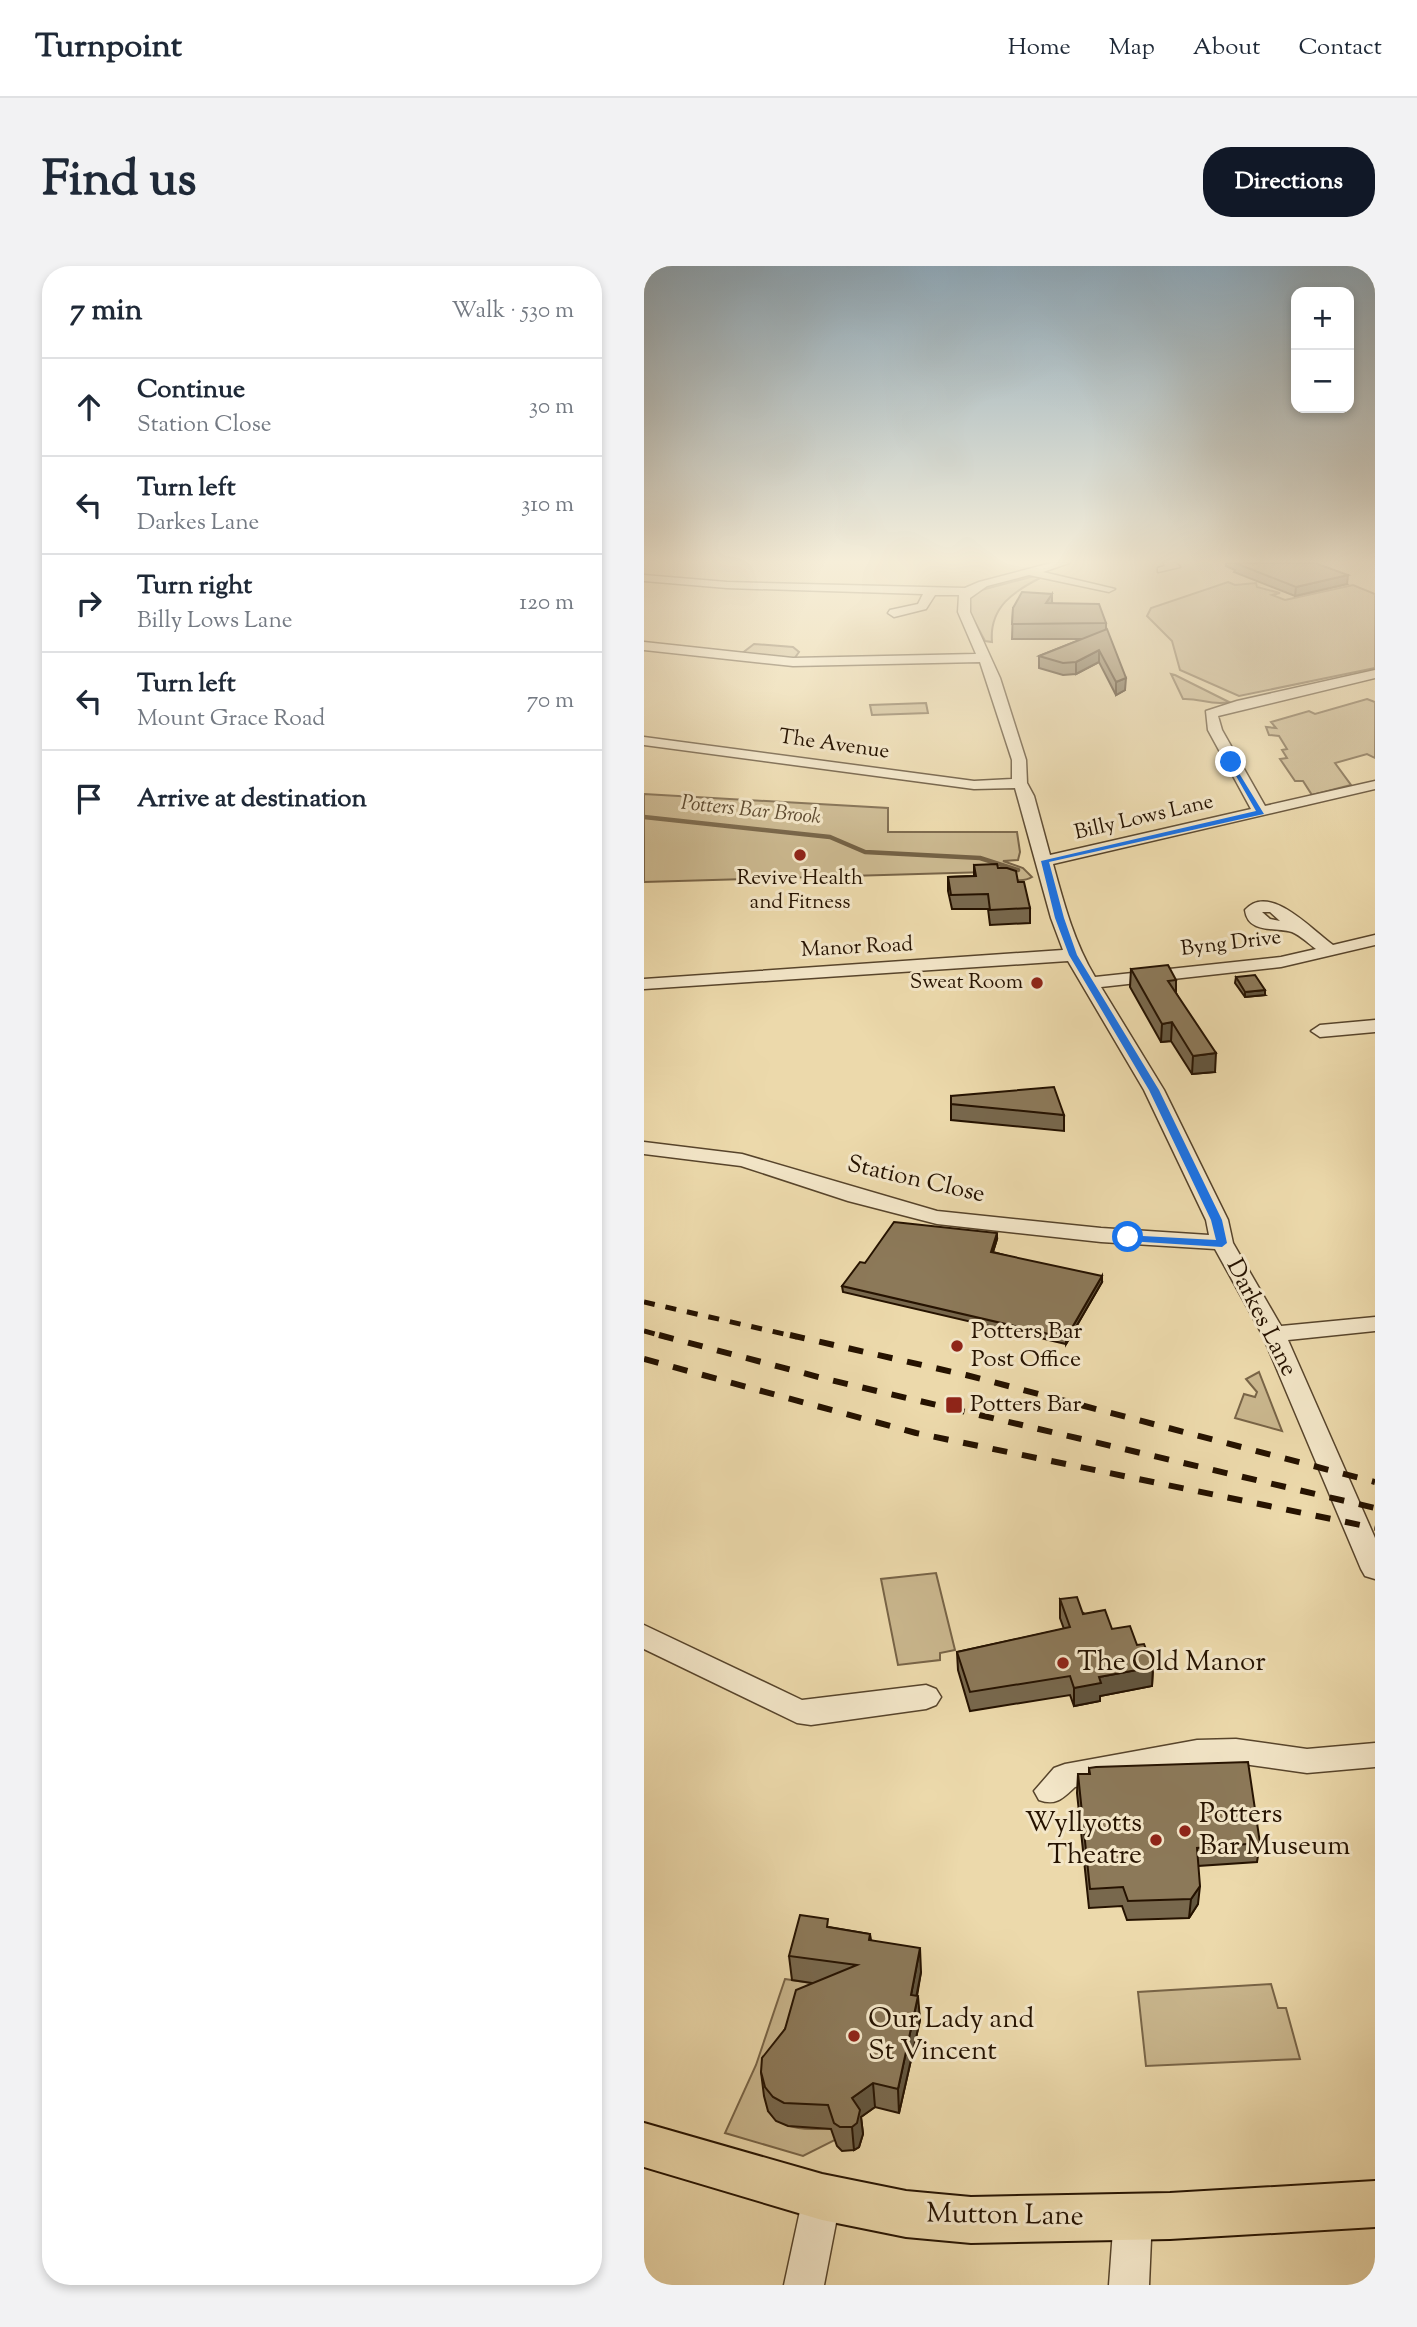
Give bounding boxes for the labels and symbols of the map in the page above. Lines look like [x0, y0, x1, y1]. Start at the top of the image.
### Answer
street label: The Avenue [777, 722, 891, 768]
route end [1215, 746, 1246, 777]
street label: Billy Lows Lane [1071, 787, 1217, 849]
water label: Potters Bar Brook [679, 789, 823, 833]
marker: Revive Health and Fitness [792, 847, 808, 863]
place label: Revive Health and Fitness [737, 864, 863, 918]
street label: Byng Drive [1179, 923, 1283, 965]
street label: Manor Road [800, 930, 914, 966]
place label: Sweat Room [910, 968, 1023, 998]
marker: Sweat Room [1029, 975, 1045, 991]
street label: Station Close [844, 1148, 988, 1212]
route start [1112, 1221, 1143, 1252]
street label: Darkes Lane [1217, 1253, 1305, 1383]
place label: Potters Bar Post Office [971, 1315, 1083, 1377]
marker: Potters Bar Post Office [949, 1338, 965, 1354]
place label: Potters Bar [970, 1388, 1082, 1422]
marker: Potters Bar [944, 1395, 964, 1415]
place label: The Old Manor [1077, 1643, 1266, 1683]
marker: The Old Manor [1055, 1655, 1071, 1671]
place label: Potters Bar Museum [1199, 1795, 1350, 1867]
place label: Wyllyotts Theatre [1025, 1804, 1142, 1876]
marker: Potters Bar Museum [1177, 1823, 1193, 1839]
marker: Wyllyotts Theatre [1148, 1832, 1164, 1848]
place label: Our Lady and St Vincent [868, 2000, 1035, 2072]
marker: Our Lady and St Vincent [846, 2028, 862, 2044]
street label: Mutton Lane [926, 2195, 1084, 2237]

